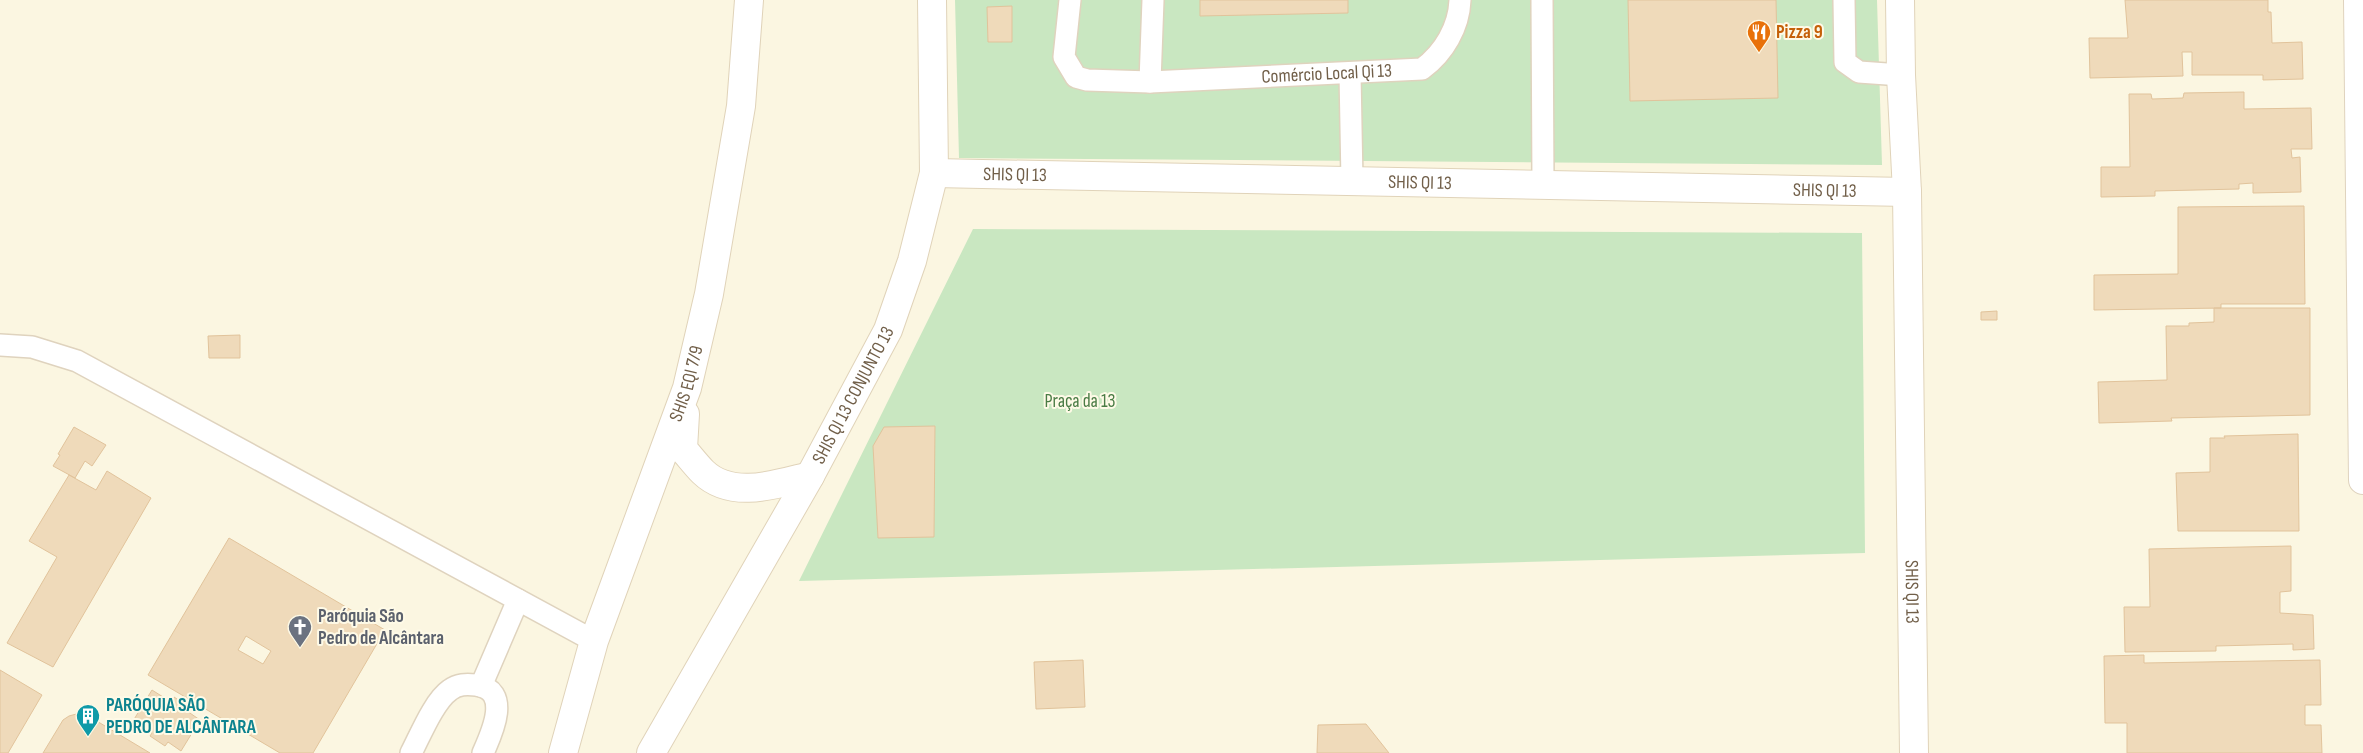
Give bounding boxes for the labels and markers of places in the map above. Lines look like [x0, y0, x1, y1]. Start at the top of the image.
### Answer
restaurant icon: Pizza 9 [1746, 19, 1772, 53]
place label: Pizza 9 [1776, 21, 1823, 44]
place label: Paróquia São Pedro de Alcântara [318, 605, 444, 650]
church icon: Paróquia São Pedro de Alcântara [287, 614, 313, 648]
place label: PARÓQUIA SÃO PEDRO DE ALCÂNTARA [106, 694, 257, 739]
building icon: PARÓQUIA SÃO PEDRO DE ALCÂNTARA [75, 703, 101, 737]

